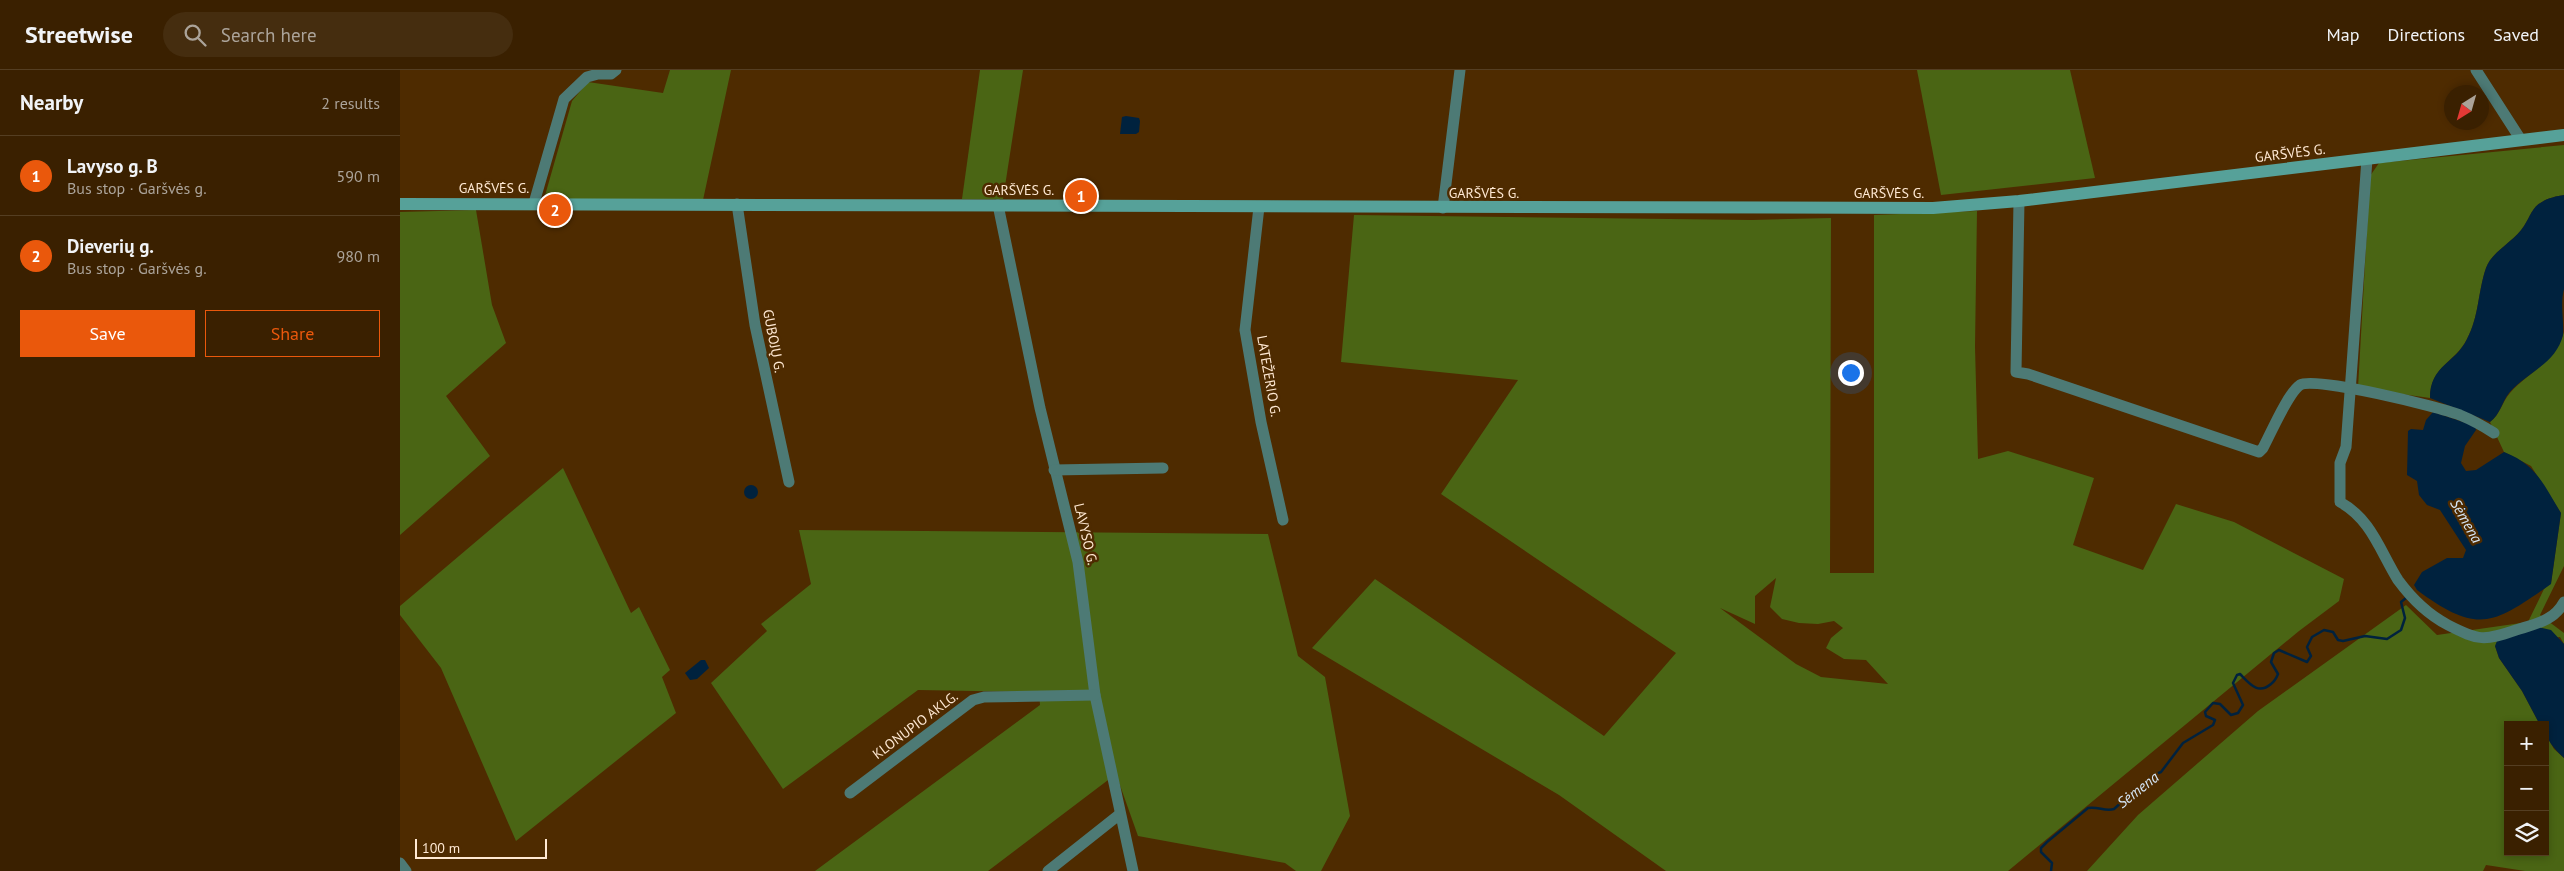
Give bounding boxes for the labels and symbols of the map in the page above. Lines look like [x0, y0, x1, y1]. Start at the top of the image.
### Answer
north arrow [2444, 85, 2489, 130]
street label: GARŠVĖS G. [2254, 140, 2326, 166]
pin: 1 [1065, 177, 1097, 215]
street label: GARŠVĖS G. [459, 179, 529, 197]
street label: GARŠVĖS G. [984, 181, 1054, 199]
street label: GARŠVĖS G. [1449, 184, 1519, 202]
street label: GARŠVĖS G. [1854, 184, 1924, 202]
pin: 2 [539, 191, 571, 229]
street label: GUBOJŲ G. [759, 308, 789, 374]
street label: LATEŽERIO G. [1253, 334, 1285, 418]
your location [1838, 360, 1864, 386]
water label: Sėmena [2446, 495, 2487, 547]
street label: LAVYSO G. [1070, 501, 1102, 567]
street label: KLONUPIO AKLG. [869, 687, 961, 763]
water label: Sėmena [2113, 767, 2163, 812]
scale bar [415, 836, 548, 859]

